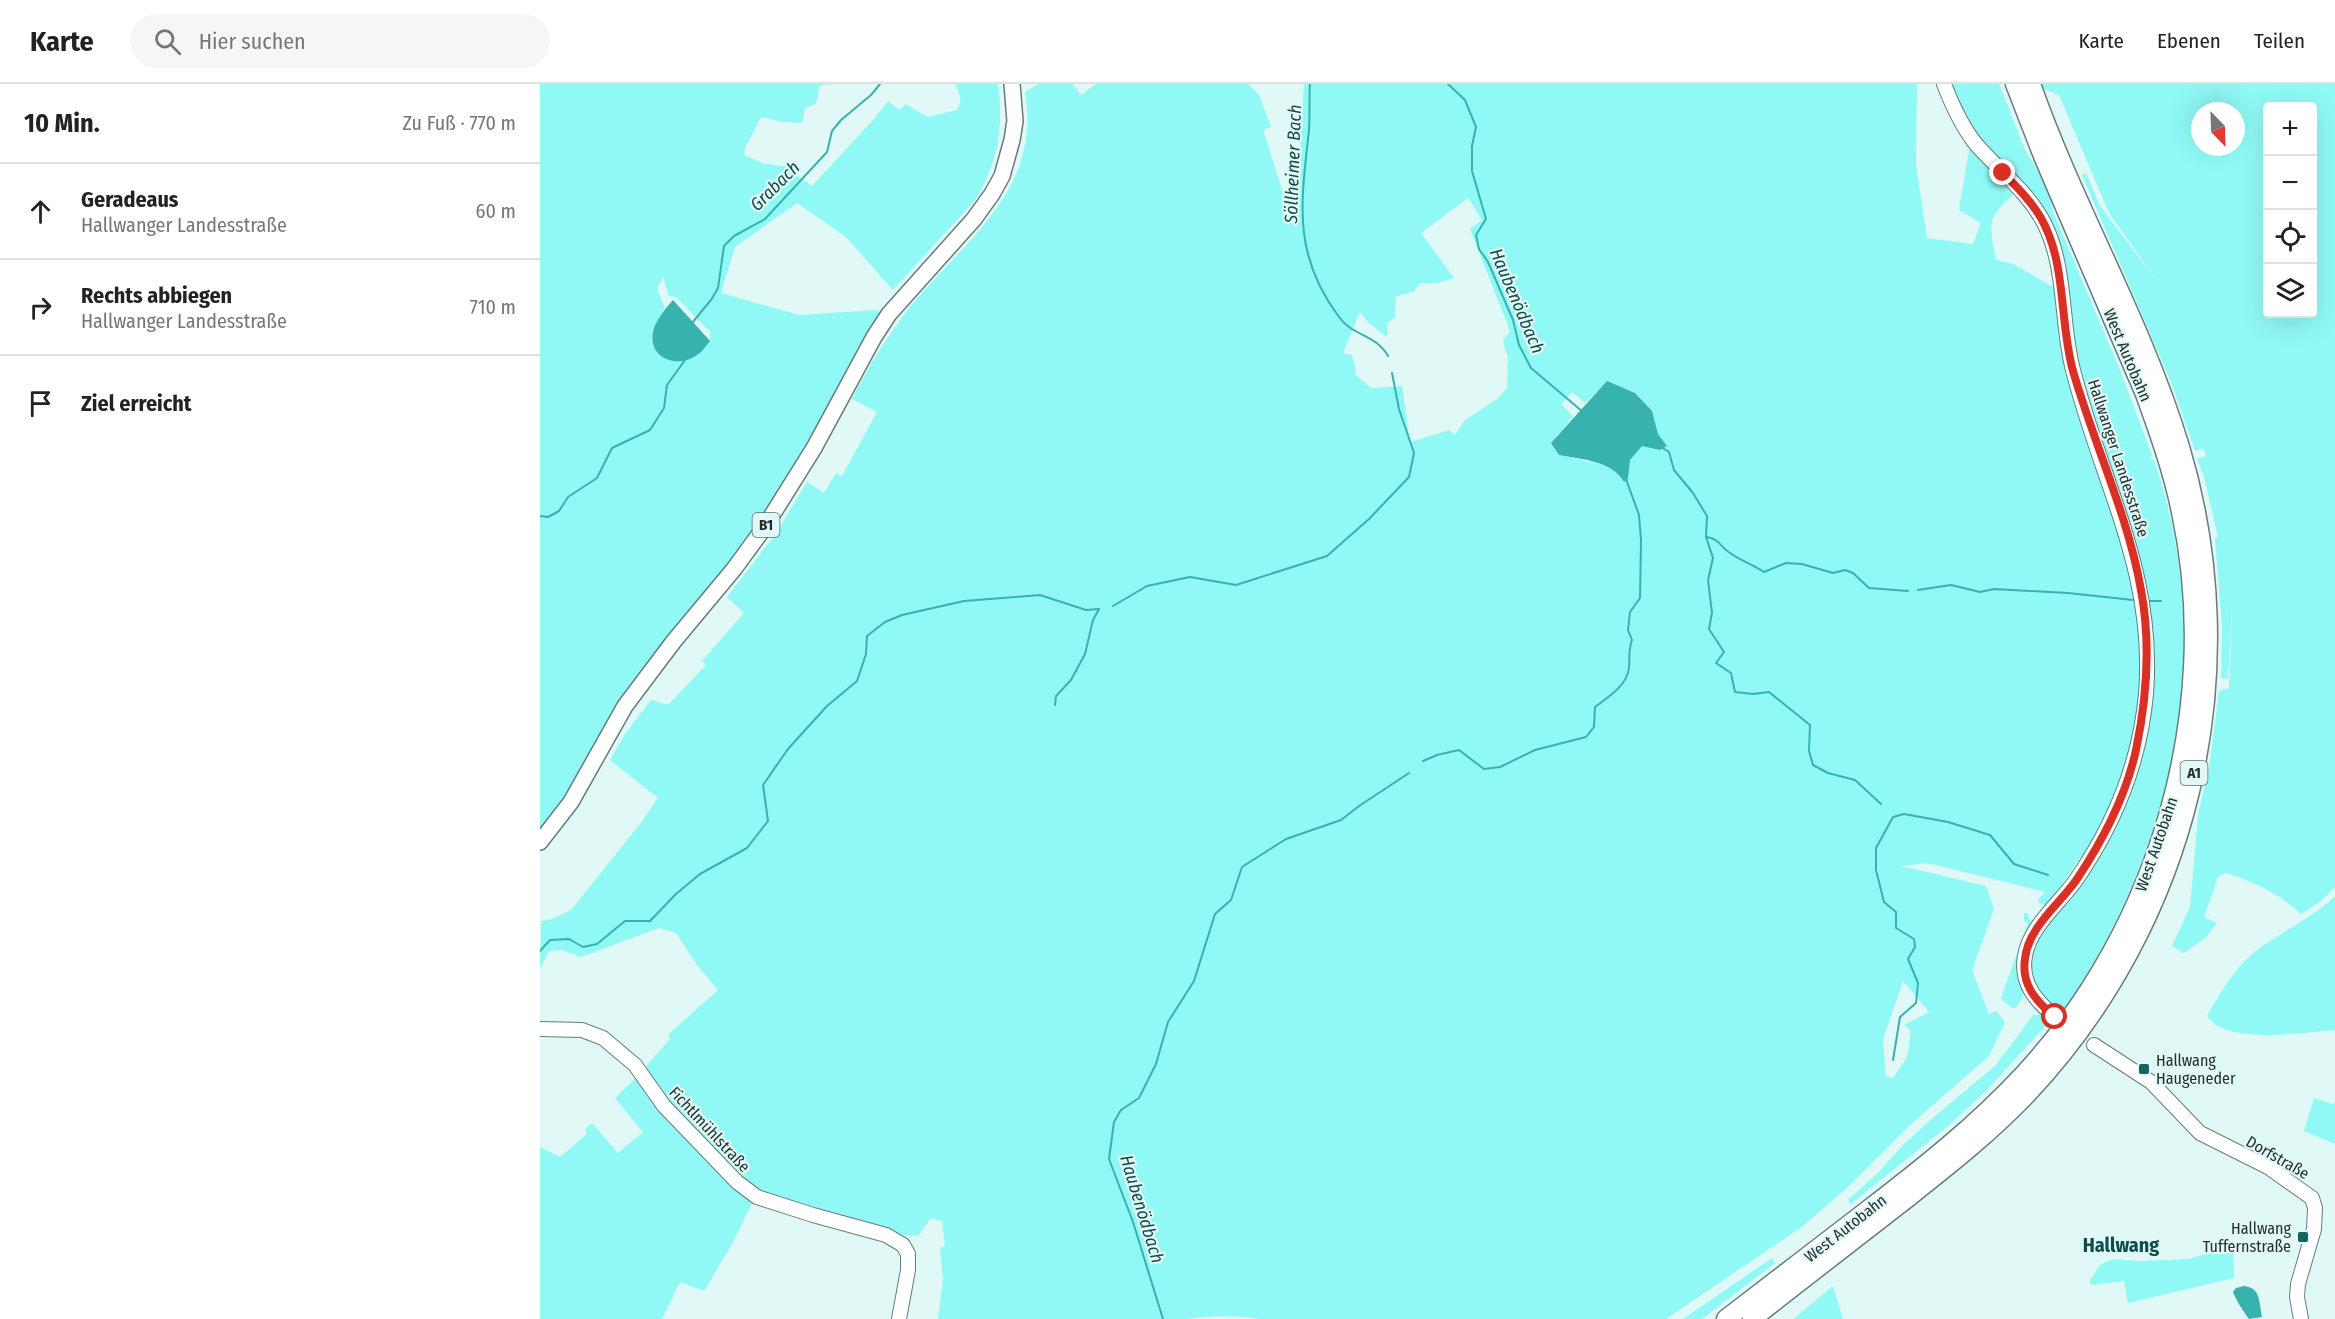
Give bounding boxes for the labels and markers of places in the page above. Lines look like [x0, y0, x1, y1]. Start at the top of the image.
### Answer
place label: Hallwang Haugeneder [2156, 1051, 2236, 1088]
marker: Hallwang Haugeneder [2137, 1062, 2151, 1076]
place label: Hallwang Tuffernstraße [2203, 1219, 2291, 1256]
marker: Hallwang Tuffernstraße [2296, 1230, 2310, 1244]

